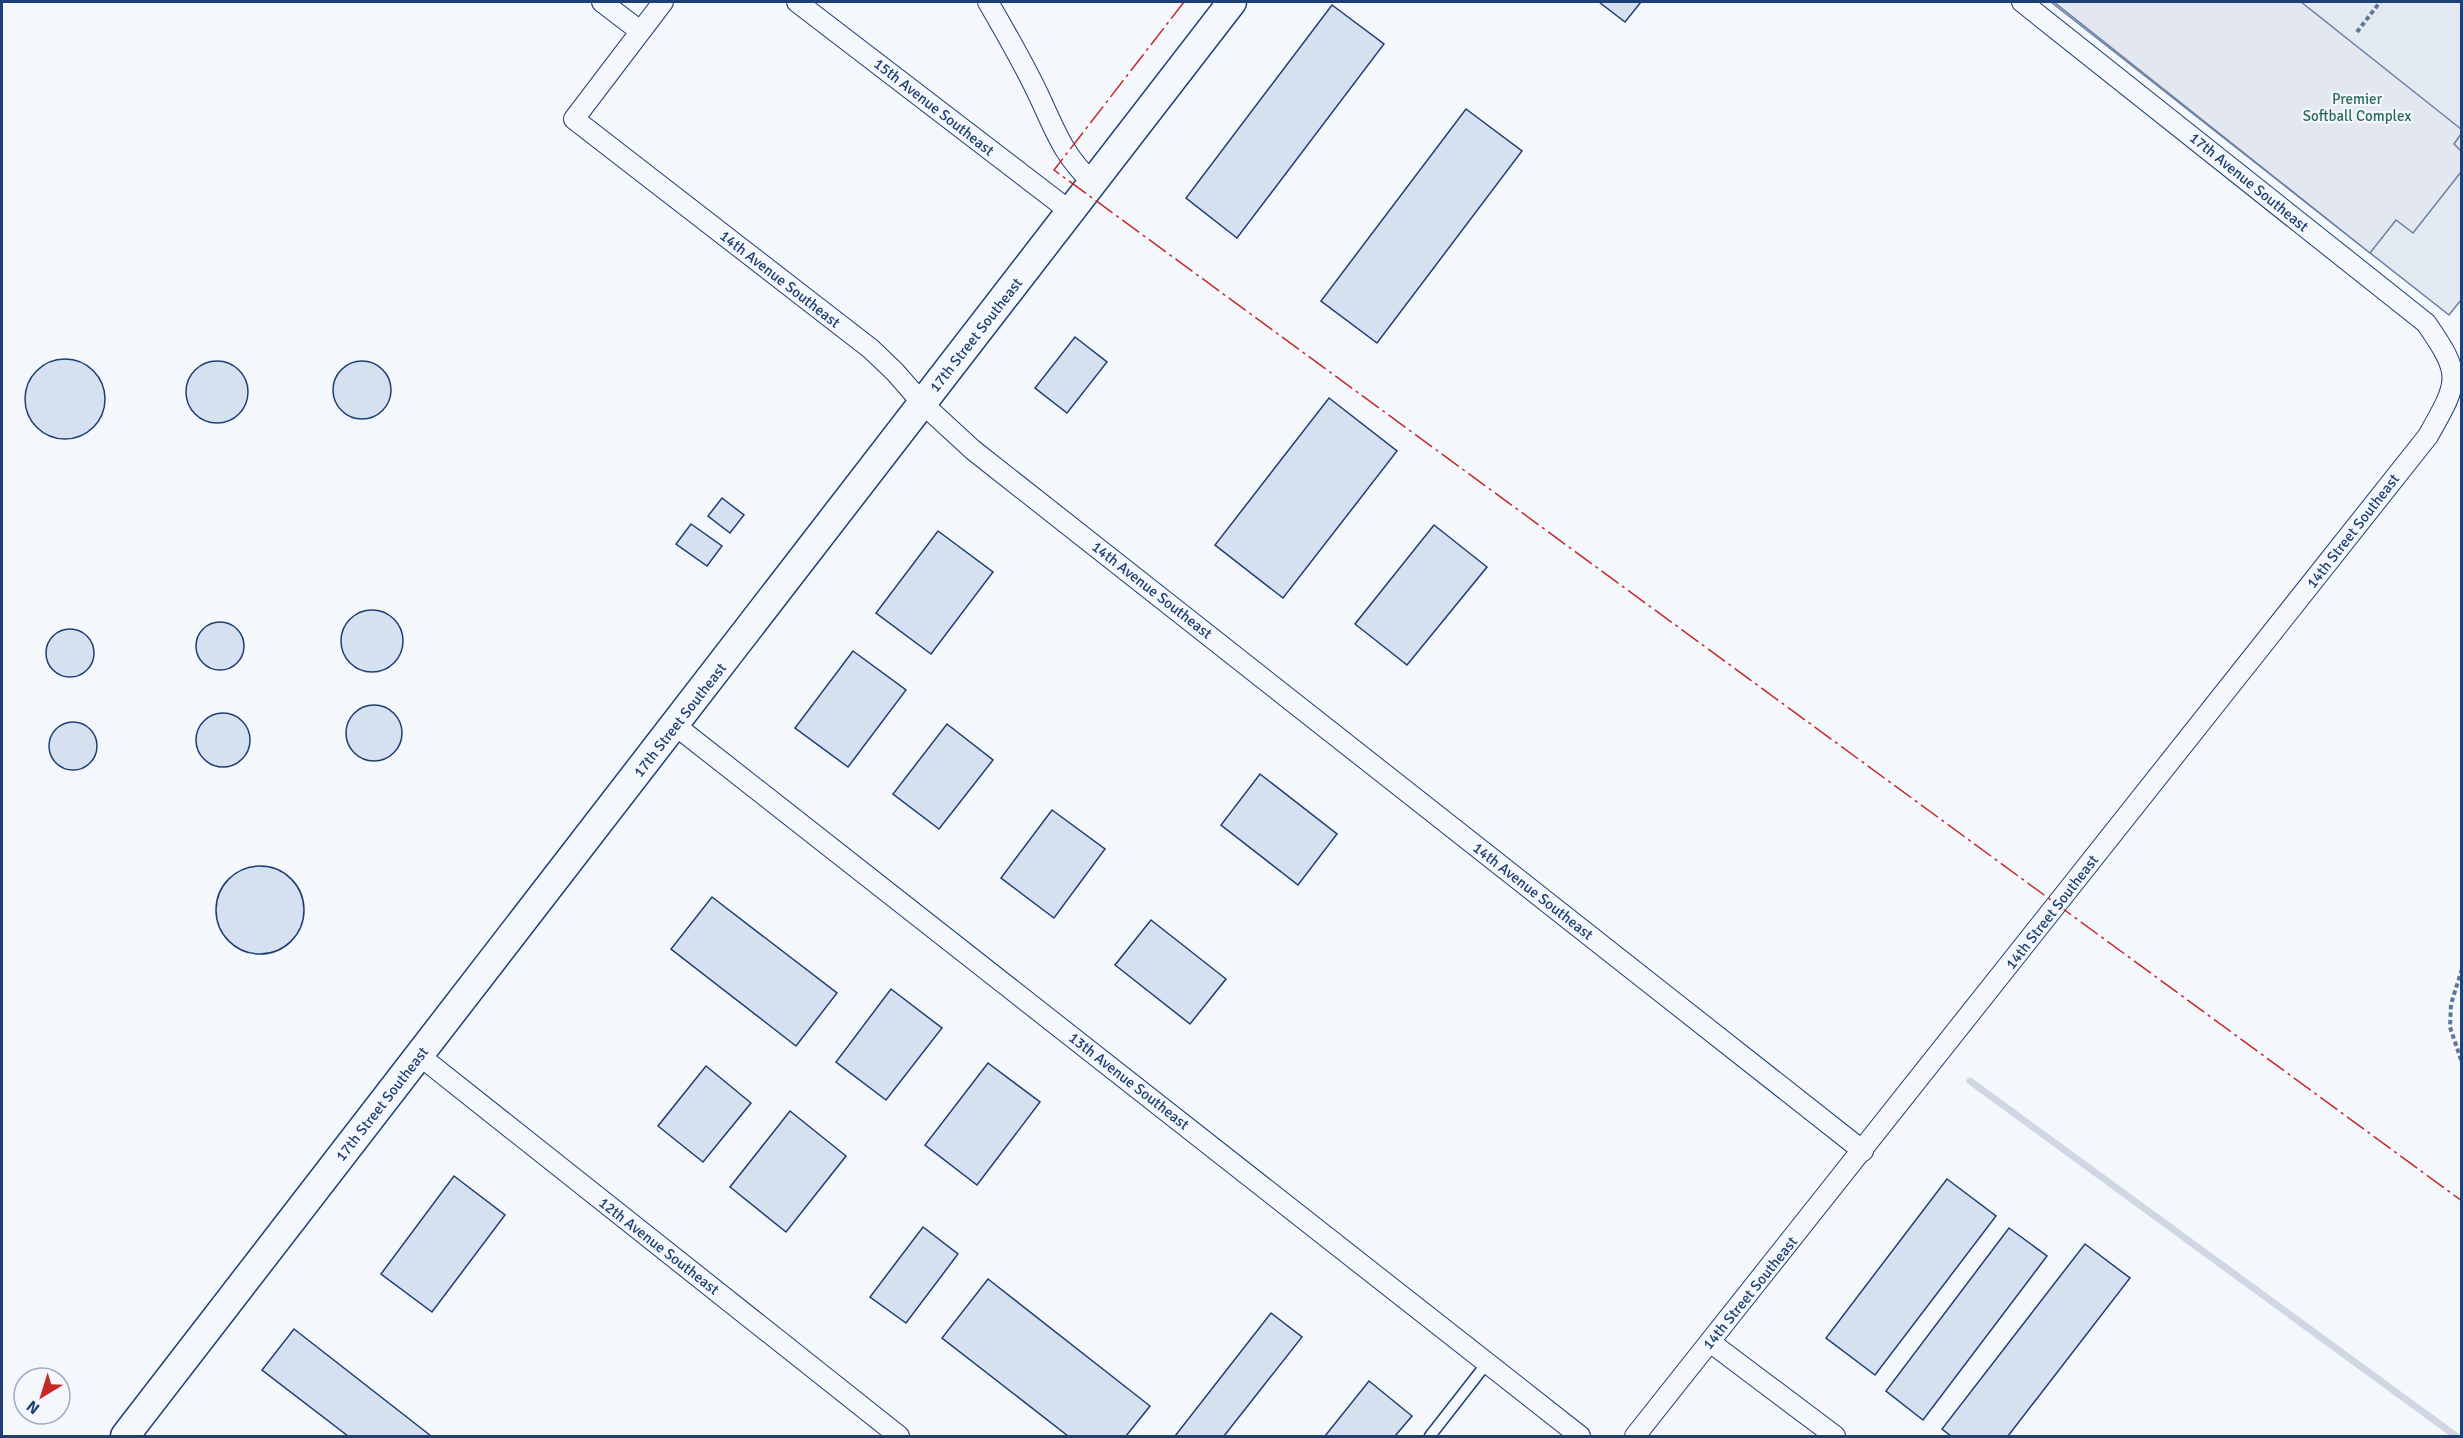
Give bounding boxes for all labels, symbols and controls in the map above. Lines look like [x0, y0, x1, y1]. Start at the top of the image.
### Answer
street label: 15th Avenue Southeast [870, 54, 998, 160]
park label: Premier Softball Complex [2303, 90, 2411, 125]
street label: 17th Avenue Southeast [2186, 128, 2312, 236]
street label: 14th Avenue Southeast [716, 226, 844, 332]
street label: 17th Street Southeast [926, 274, 1026, 396]
street label: 14th Street Southeast [2303, 470, 2403, 592]
street label: 14th Avenue Southeast [1088, 537, 1216, 643]
street label: 17th Street Southeast [630, 659, 730, 781]
street label: 14th Avenue Southeast [1469, 838, 1597, 944]
street label: 14th Street Southeast [2002, 851, 2102, 973]
street label: 13th Avenue Southeast [1065, 1028, 1193, 1134]
street label: 17th Street Southeast [332, 1043, 432, 1165]
street label: 12th Avenue Southeast [595, 1193, 723, 1299]
street label: 14th Street Southeast [1699, 1233, 1801, 1353]
north arrow [12, 1366, 72, 1426]
text: N [23, 1396, 44, 1418]

